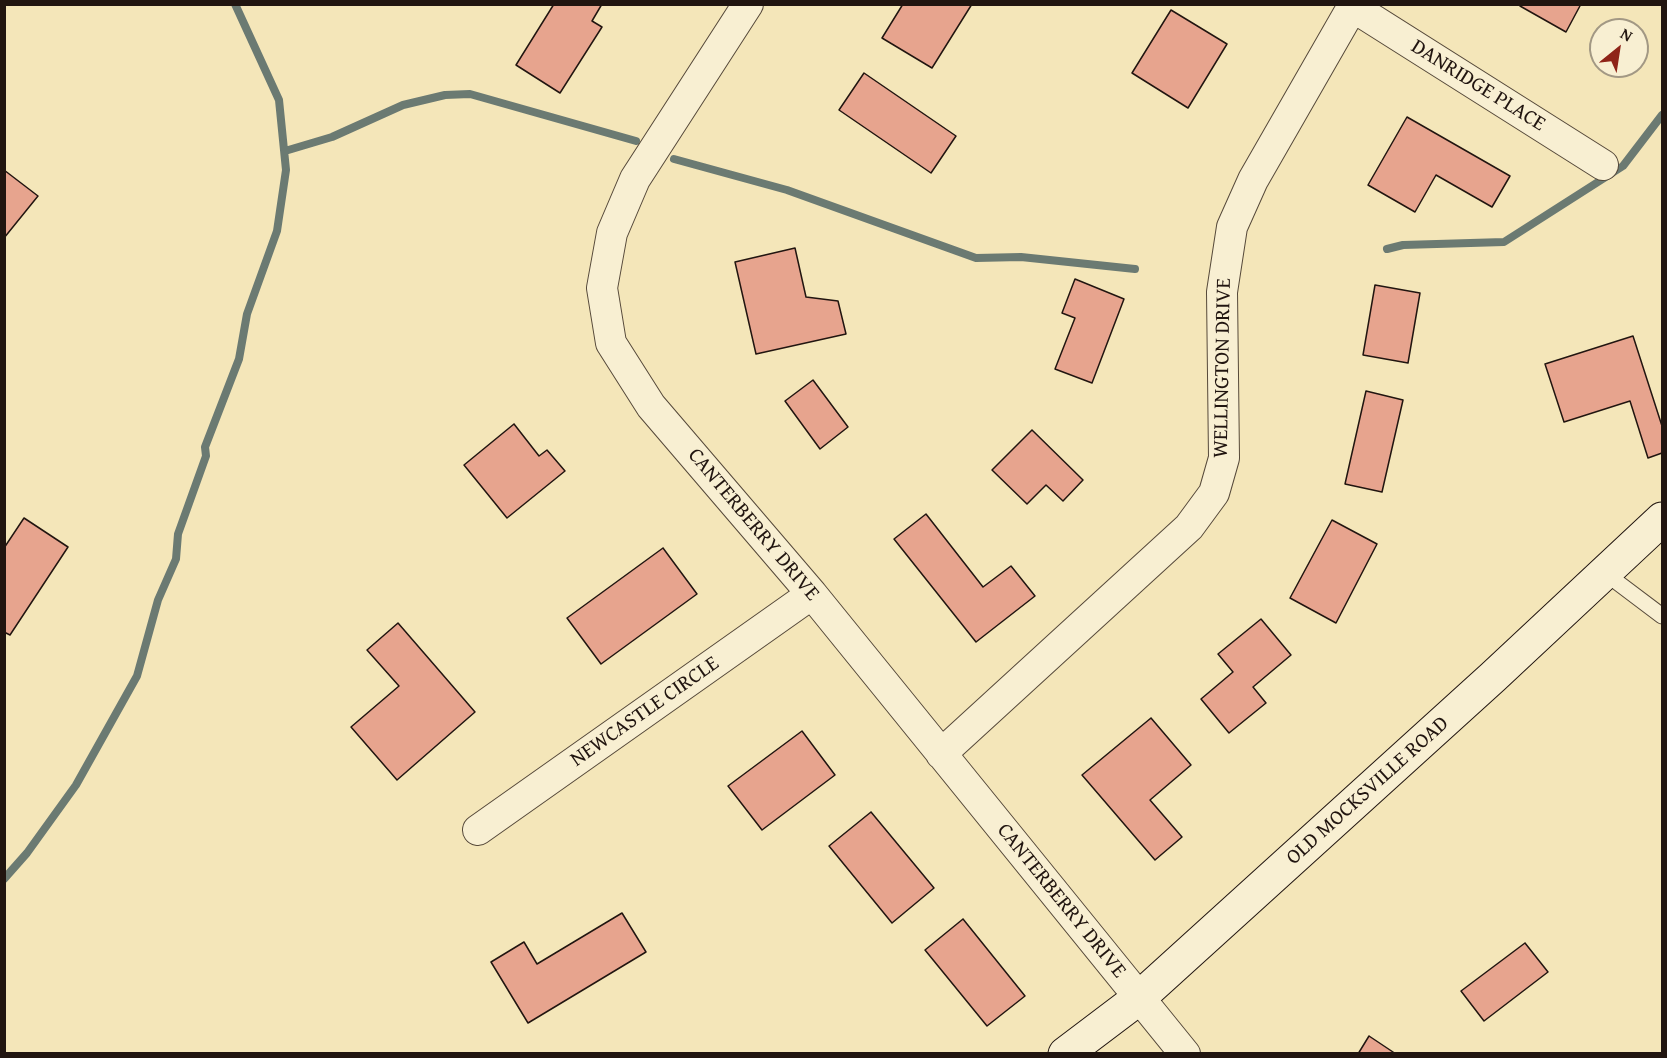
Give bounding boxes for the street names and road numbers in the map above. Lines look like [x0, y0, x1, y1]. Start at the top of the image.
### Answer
street label: DANRIDGE PLACE [1406, 35, 1550, 137]
street label: WELLINGTON DRIVE [1209, 278, 1237, 458]
street label: CANTERBERRY DRIVE [682, 444, 824, 606]
street label: NEWCASTLE CIRCLE [566, 651, 724, 773]
street label: OLD MOCKSVILLE ROAD [1282, 711, 1454, 871]
street label: CANTERBERRY DRIVE [991, 819, 1131, 983]

